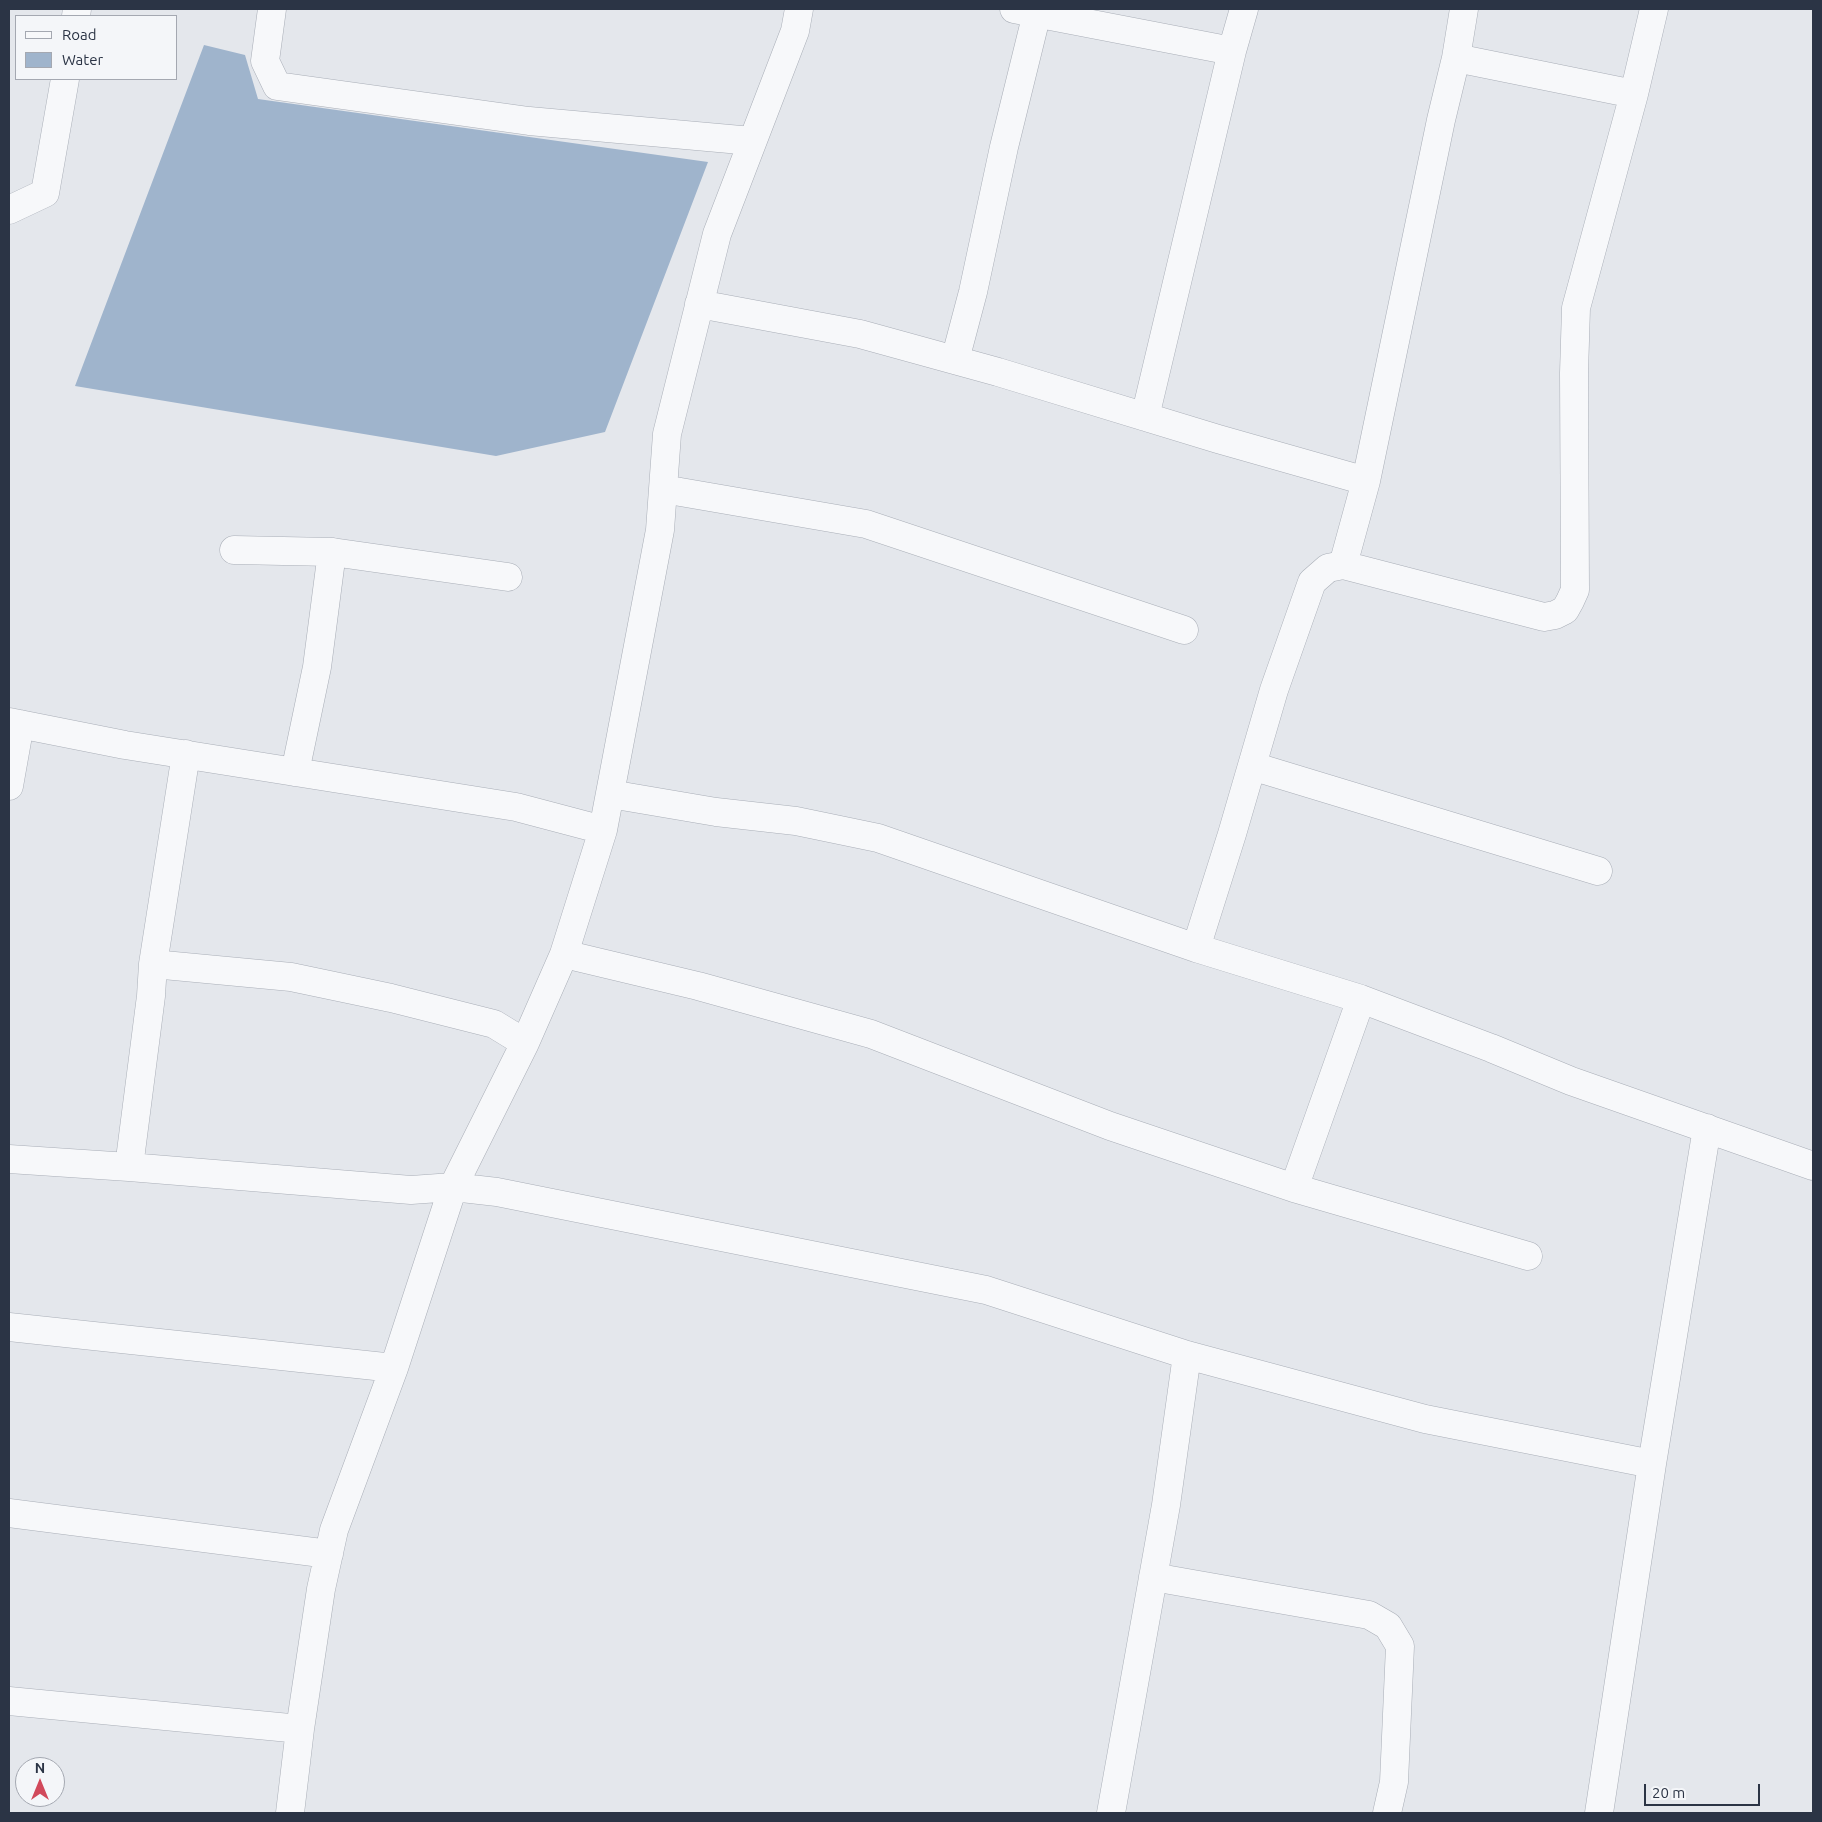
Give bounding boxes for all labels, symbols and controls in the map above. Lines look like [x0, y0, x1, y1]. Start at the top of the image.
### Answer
legend [15, 15, 178, 80]
text: Road [62, 26, 97, 43]
text: Water [62, 51, 103, 68]
north arrow [15, 1757, 65, 1807]
text: N [35, 1760, 45, 1776]
scale bar [1647, 1774, 1763, 1806]
text: 20 m [1652, 1784, 1685, 1801]

